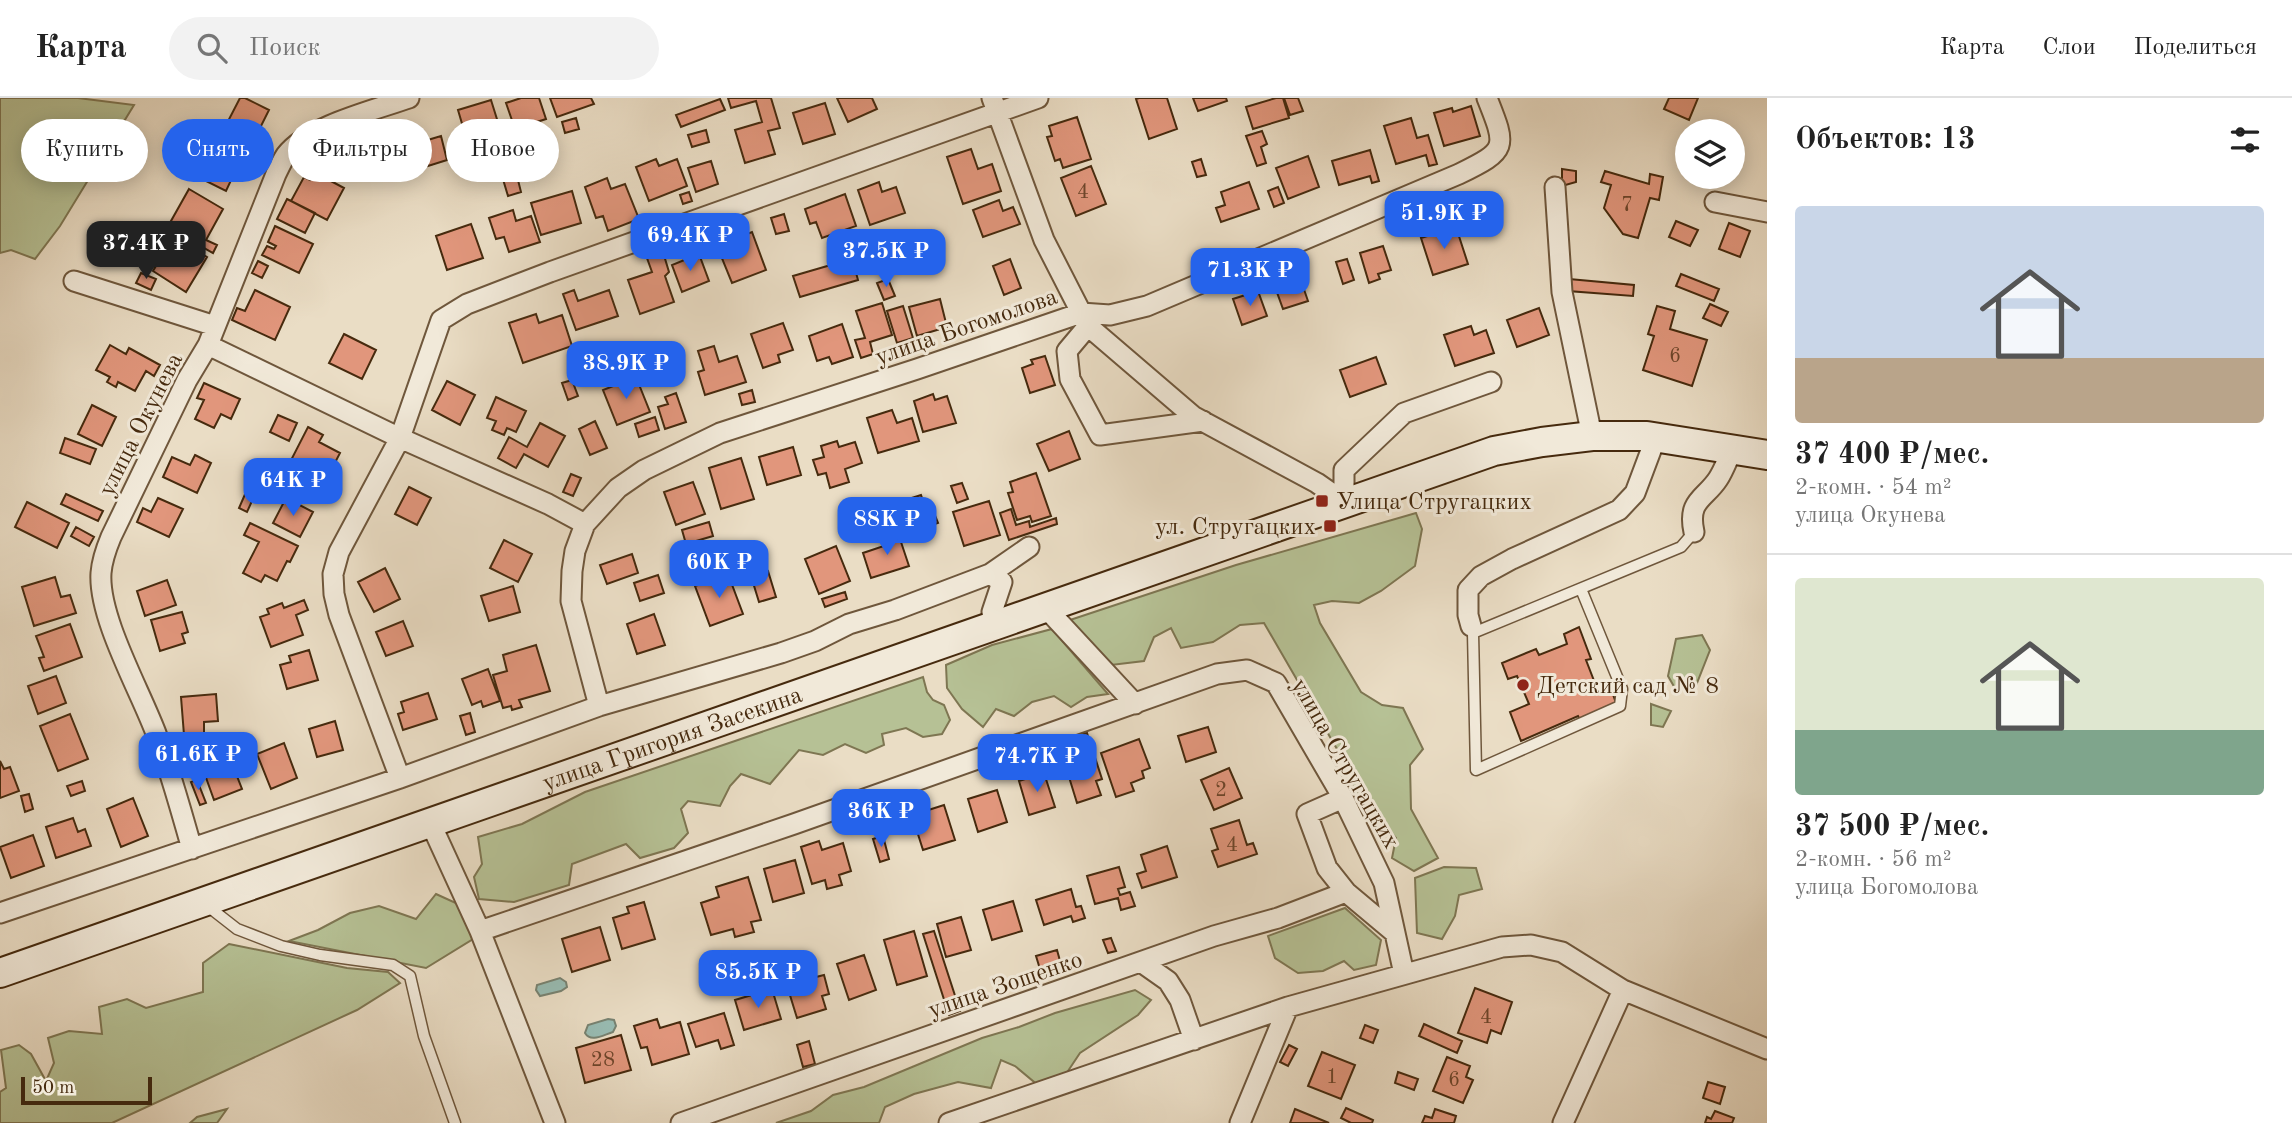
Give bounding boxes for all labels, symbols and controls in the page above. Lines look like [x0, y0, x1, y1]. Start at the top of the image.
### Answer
search box [169, 17, 659, 80]
icon: search [193, 29, 231, 67]
text: Карта [35, 32, 127, 65]
text: Поиск [249, 35, 321, 61]
text: Карта [1940, 36, 2005, 60]
text: Слои [2043, 36, 2096, 60]
text: Поделиться [2134, 36, 2257, 60]
chip: Купить [21, 119, 148, 182]
chip: Снять [162, 119, 274, 182]
chip: Фильтры [288, 119, 432, 182]
chip: Новое [446, 119, 559, 182]
map controls [1675, 119, 1745, 189]
button: layers [1675, 119, 1745, 189]
icon: filters [2226, 121, 2264, 159]
text: Объектов: 13 [1795, 125, 1975, 155]
house number: 4 [1077, 182, 1089, 203]
pin: 51.9K ₽ [1379, 192, 1509, 251]
house number: 7 [1621, 195, 1633, 216]
text: 51.9K ₽ [1401, 202, 1487, 225]
pin: 69.4K ₽ [625, 214, 755, 273]
pin: 37.4K ₽ [81, 222, 211, 281]
text: 69.4K ₽ [647, 224, 733, 247]
pin: 37.5K ₽ [821, 230, 951, 289]
text: 37.4K ₽ [103, 232, 189, 255]
text: 37.5K ₽ [843, 240, 929, 263]
pin: 71.3K ₽ [1185, 248, 1315, 308]
icon: home [1967, 251, 2093, 377]
text: 71.3K ₽ [1207, 259, 1293, 282]
street label: улица Богомолова [872, 285, 1061, 370]
pin: 38.9K ₽ [561, 342, 691, 401]
house number: 6 [1669, 346, 1681, 367]
street label: улица Окунева [95, 349, 188, 500]
text: 38.9K ₽ [583, 352, 669, 375]
text: 37 400 ₽/мес. [1795, 440, 1989, 470]
pin: 64K ₽ [244, 458, 342, 518]
text: 64K ₽ [260, 469, 326, 492]
text: 2-комн. · 54 m² [1795, 476, 1952, 499]
place label: Улица Стругацких [1336, 491, 1532, 515]
marker: Улица Стругацких [1314, 493, 1330, 509]
pin: 88K ₽ [838, 498, 936, 557]
text: улица Окунева [1795, 504, 1946, 527]
text: 88K ₽ [854, 508, 920, 531]
place label: ул. Стругацких [1155, 516, 1316, 540]
marker: ул. Стругацких [1322, 518, 1338, 534]
pin: 60K ₽ [670, 540, 768, 600]
text: 60K ₽ [686, 551, 752, 574]
icon: home [1967, 623, 2093, 749]
street label: улица Стругацких [1286, 675, 1403, 853]
place label: Детский сад № 8 [1537, 675, 1719, 699]
marker: Детский сад № 8 [1515, 677, 1531, 693]
street label: улица Григория Засекина [540, 684, 806, 796]
pin: 61.6K ₽ [133, 732, 263, 792]
pin: 74.7K ₽ [972, 734, 1102, 794]
text: 61.6K ₽ [155, 743, 241, 766]
text: 74.7K ₽ [994, 745, 1080, 768]
house number: 2 [1215, 780, 1227, 801]
pin: 36K ₽ [832, 790, 930, 849]
text: 36K ₽ [848, 800, 914, 823]
text: 37 500 ₽/мес. [1795, 812, 1989, 842]
house number: 4 [1226, 835, 1238, 856]
text: 2-комн. · 56 m² [1795, 848, 1952, 871]
text: улица Богомолова [1795, 876, 1978, 899]
street label: улица Зощенко [925, 948, 1086, 1024]
pin: 85.5K ₽ [693, 950, 823, 1010]
text: 85.5K ₽ [715, 961, 801, 984]
house number: 4 [1480, 1007, 1492, 1028]
house number: 28 [591, 1050, 615, 1071]
house number: 1 [1326, 1067, 1338, 1088]
house number: 6 [1448, 1070, 1460, 1091]
scale bar [21, 1074, 152, 1106]
text: 50 m [32, 1079, 74, 1098]

